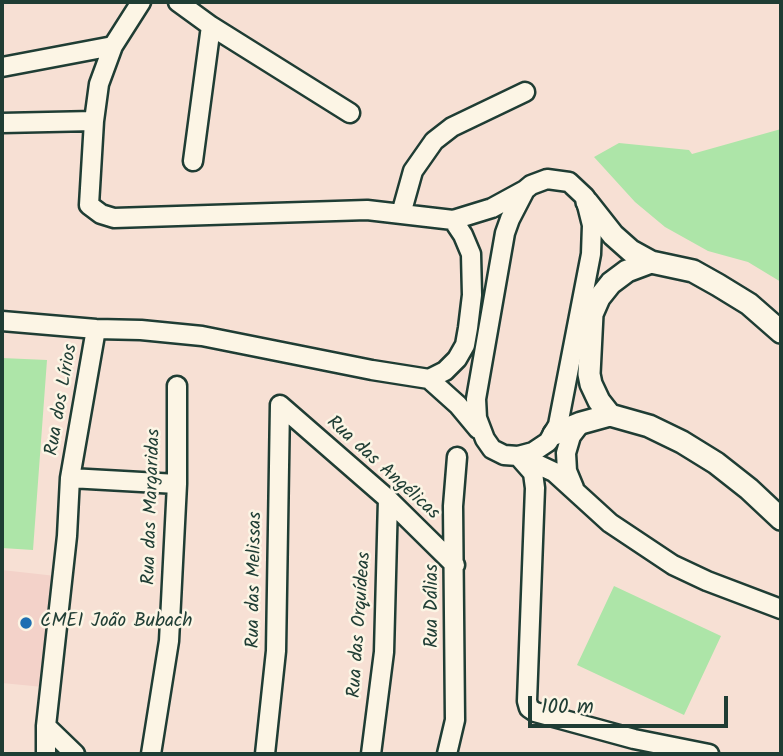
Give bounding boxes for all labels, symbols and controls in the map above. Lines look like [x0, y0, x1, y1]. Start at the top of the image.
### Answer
street label: Rua dos Lírios [42, 342, 84, 458]
street label: Rua das Angélicas [321, 412, 443, 526]
street label: Rua das Margaridas [139, 429, 167, 585]
street label: Rua das Melissas [243, 511, 269, 649]
street label: Rua das Orquídeas [345, 551, 377, 699]
street label: Rua Dálias [423, 564, 445, 648]
place label: CMEI João Bubach [40, 612, 192, 634]
marker: CMEI João Bubach [18, 615, 34, 631]
scale bar [531, 682, 730, 726]
text: 100 m [541, 691, 594, 724]

